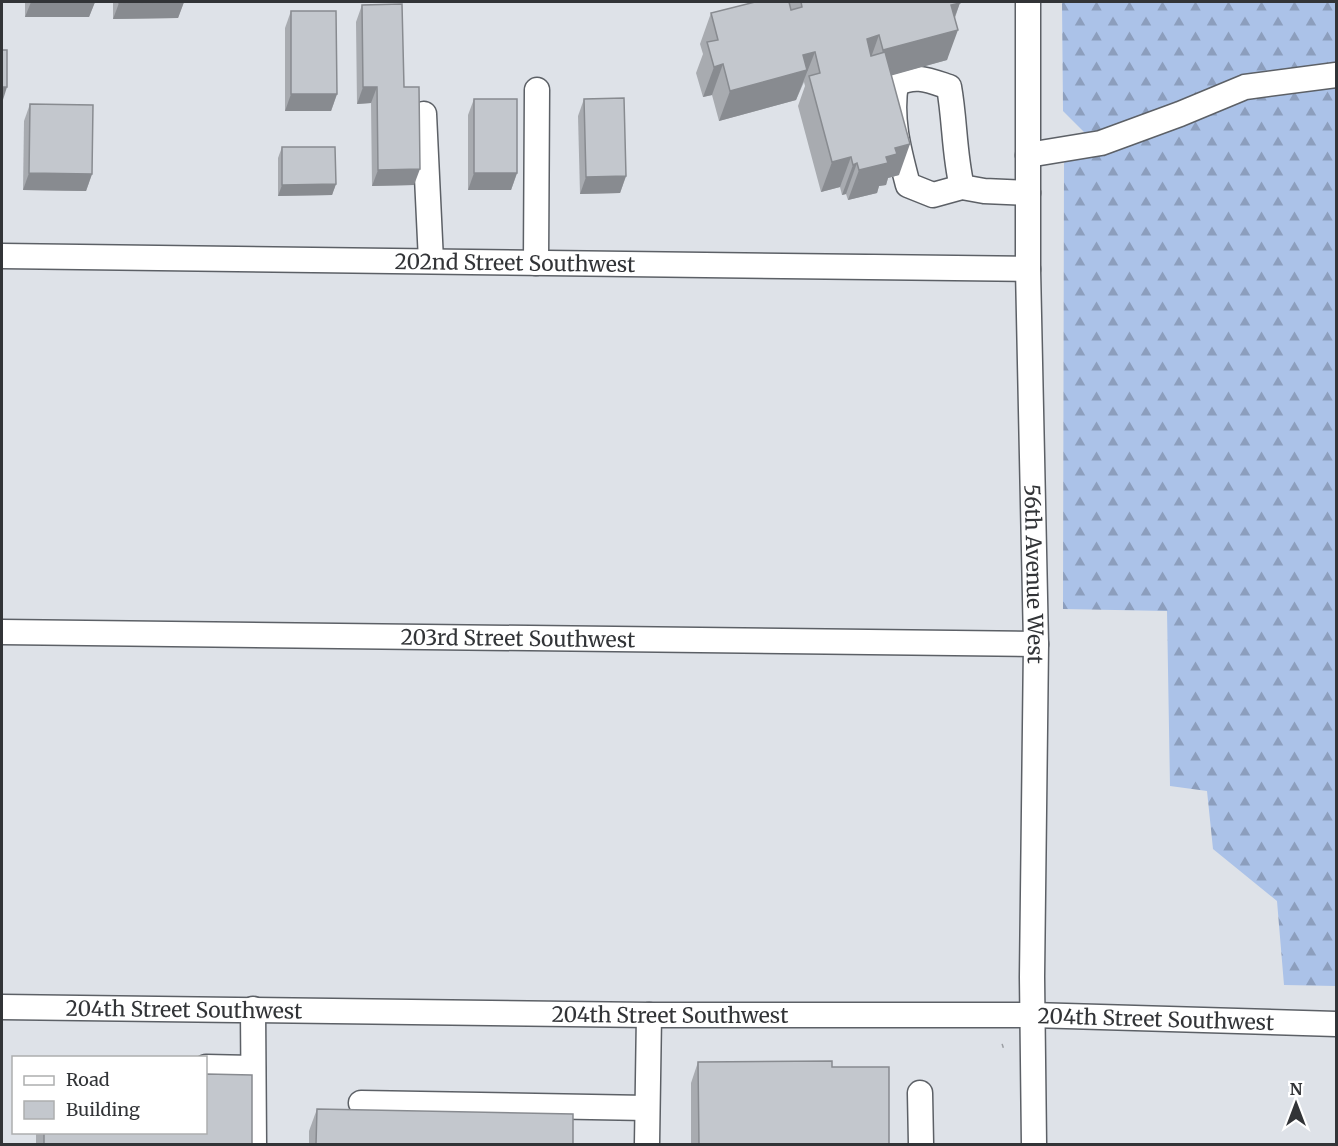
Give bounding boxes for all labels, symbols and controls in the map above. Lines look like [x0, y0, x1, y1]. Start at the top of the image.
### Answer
street label: 202nd Street Southwest [394, 247, 636, 278]
street label: 56th Avenue West [1019, 484, 1050, 664]
street label: 203rd Street Southwest [401, 623, 635, 653]
street label: 204th Street Southwest [65, 994, 303, 1024]
street label: 204th Street Southwest [551, 1000, 788, 1029]
street label: 204th Street Southwest [1037, 1002, 1275, 1036]
legend [12, 1056, 207, 1134]
text: Road [66, 1068, 110, 1091]
north arrow [1266, 1074, 1326, 1134]
text: N [1290, 1079, 1303, 1099]
text: Building [66, 1098, 140, 1121]

